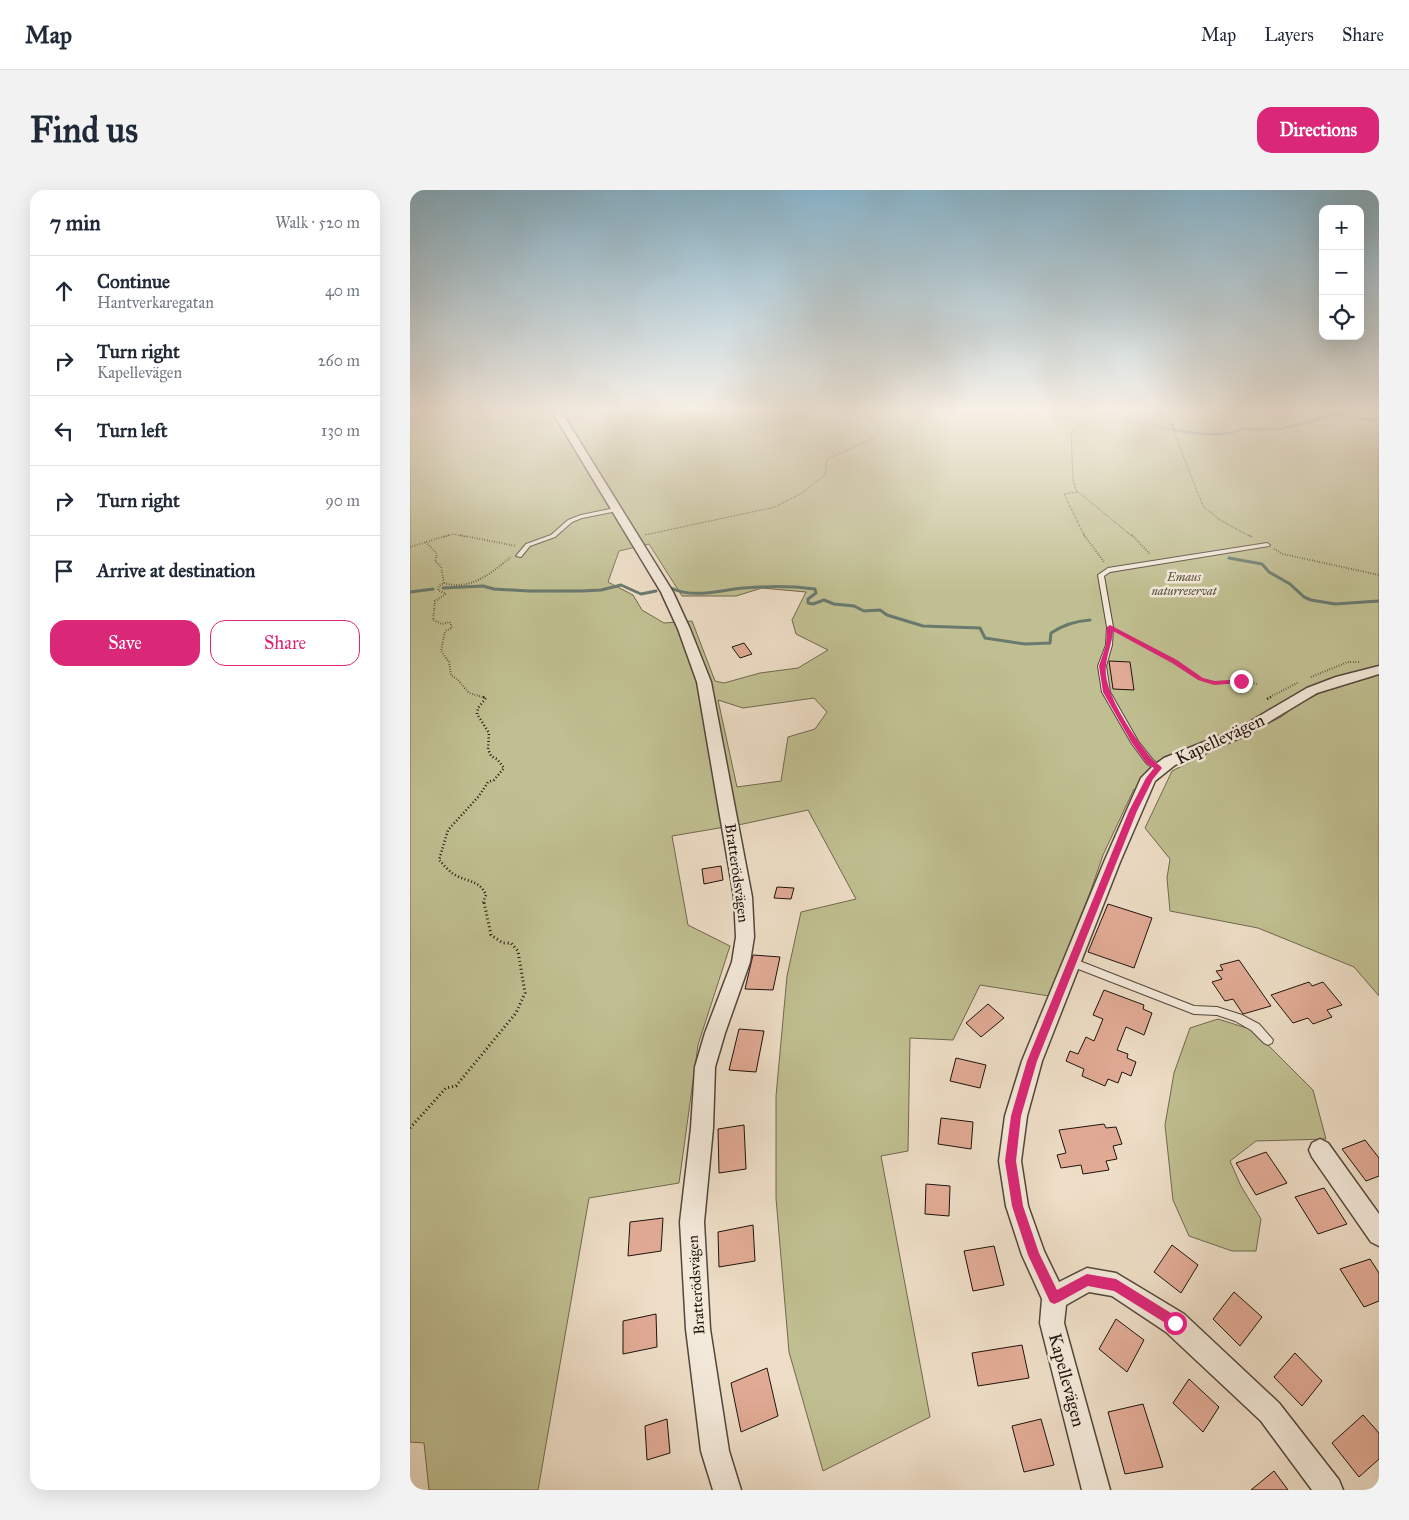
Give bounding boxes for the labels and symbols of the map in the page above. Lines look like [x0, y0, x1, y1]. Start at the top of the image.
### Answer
park label: Emaus naturreservat [1151, 570, 1218, 598]
route end [1230, 670, 1253, 693]
street label: Kapellevägen [1172, 709, 1269, 770]
street label: Bratterödsvägen [721, 822, 753, 924]
street label: Bratterödsvägen [684, 1235, 708, 1335]
route start [1164, 1312, 1187, 1335]
street label: Kapellevägen [1043, 1331, 1090, 1430]

